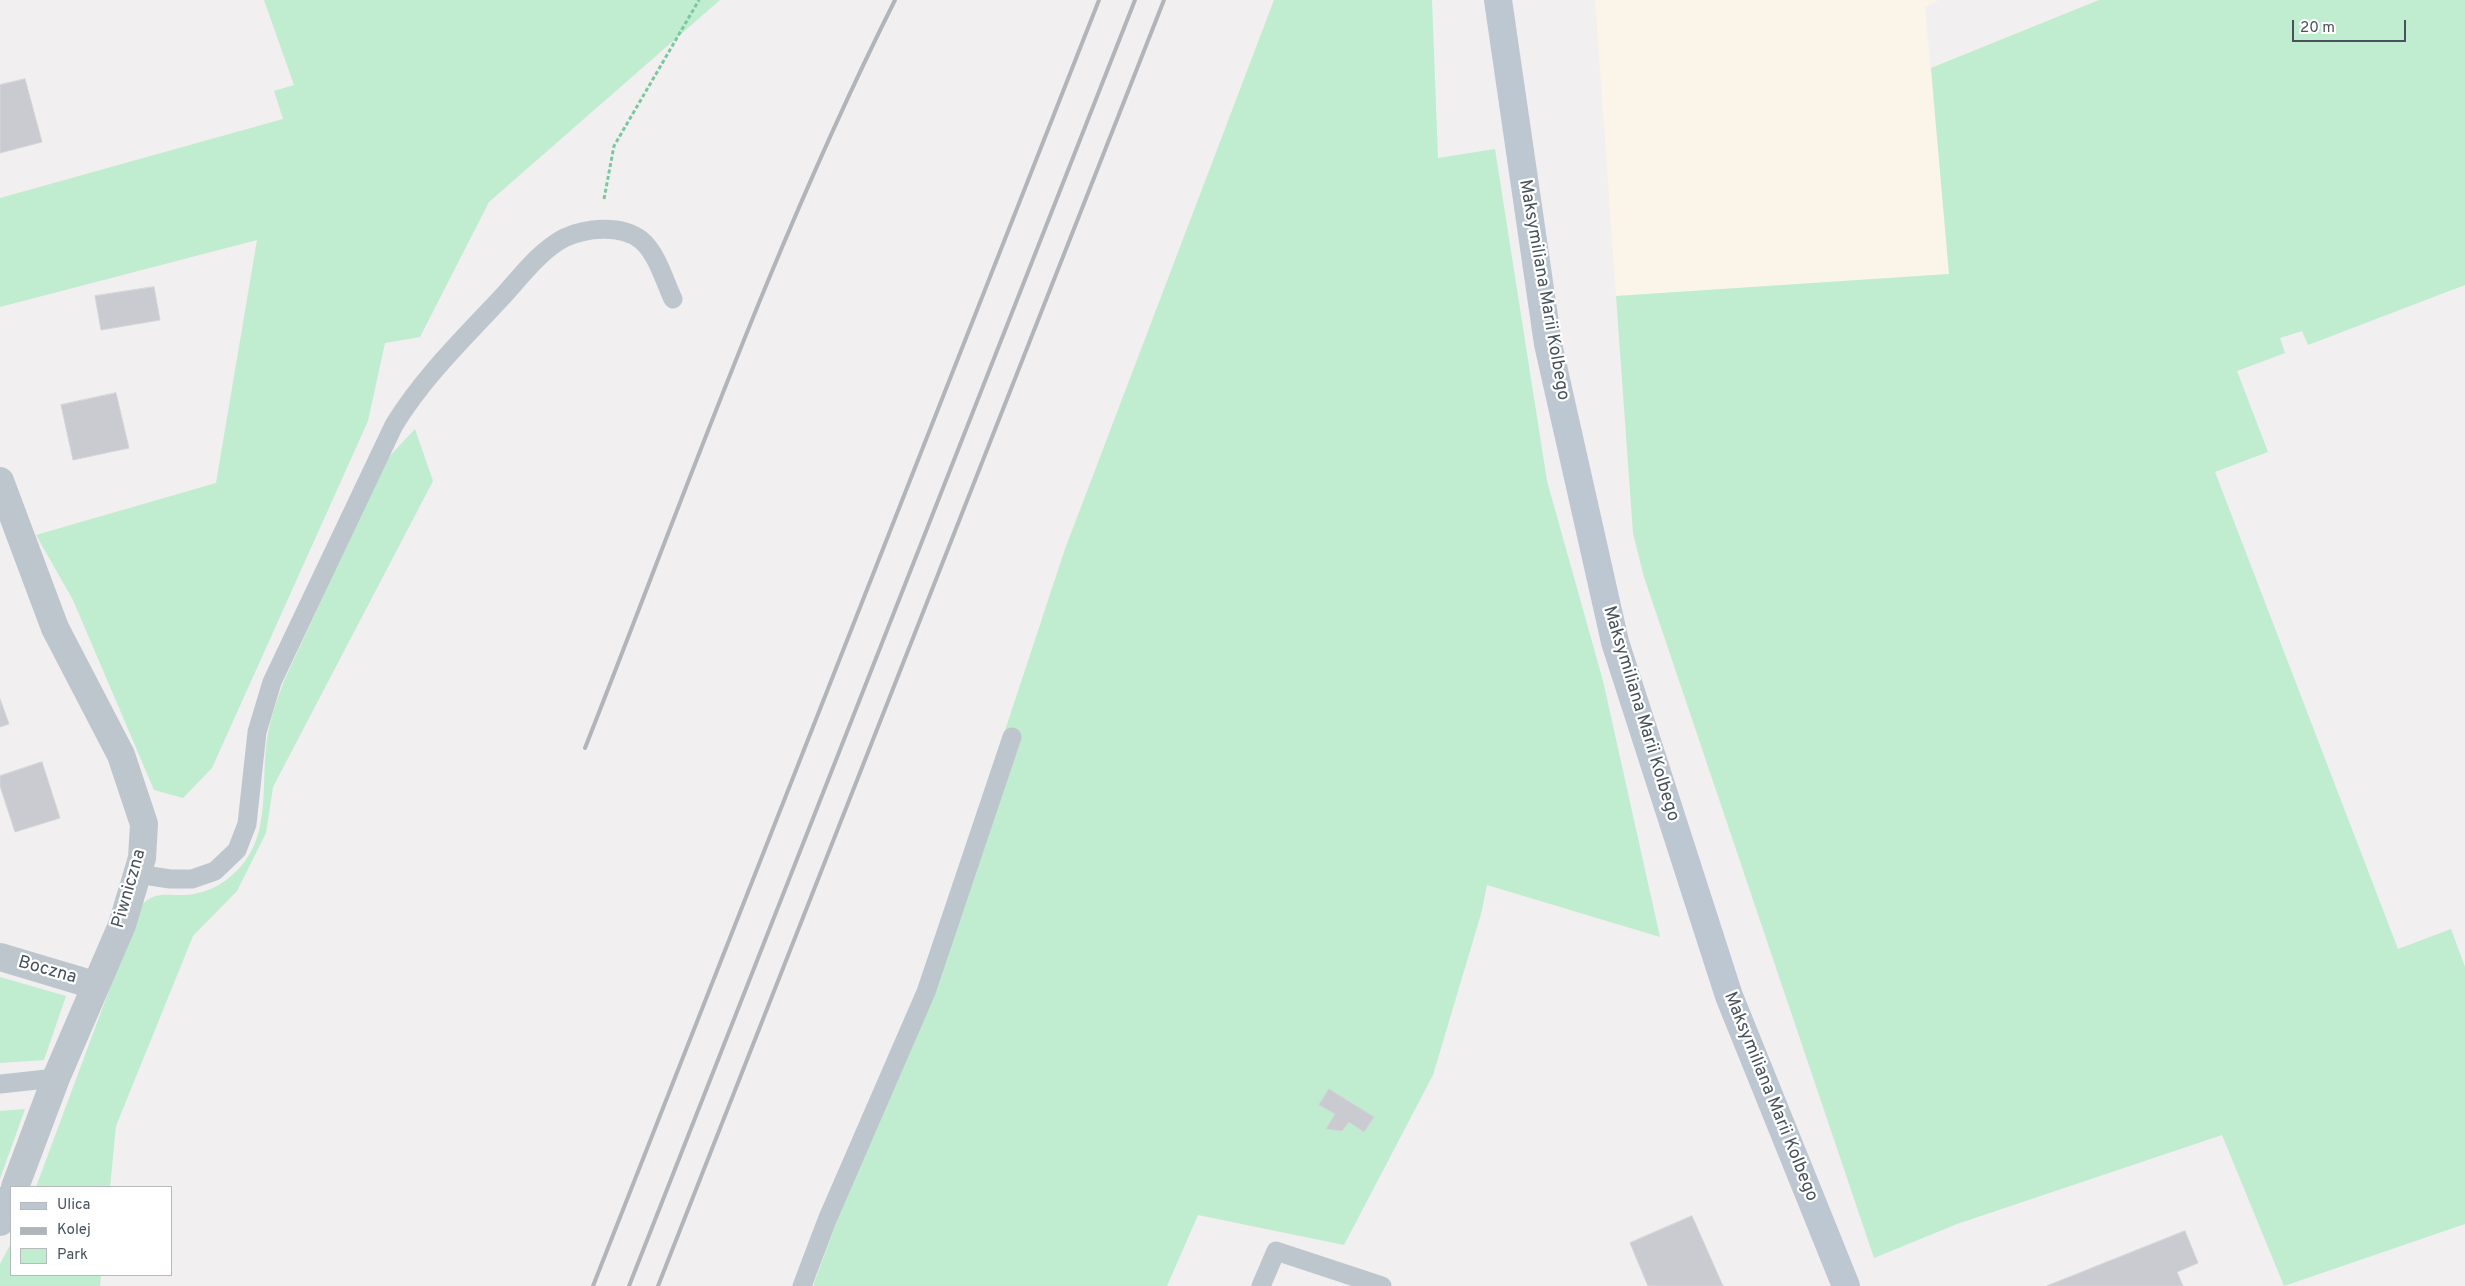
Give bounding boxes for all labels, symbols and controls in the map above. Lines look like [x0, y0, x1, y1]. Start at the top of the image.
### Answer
scale bar [2295, 10, 2409, 42]
text: 20 m [2300, 19, 2335, 38]
street label: Maksymiliana Marii Kolbego [1513, 178, 1573, 402]
street label: Maksymiliana Marii Kolbego [1597, 604, 1683, 824]
street label: Piwniczna [108, 847, 152, 931]
street label: Boczna [15, 952, 79, 990]
street label: Maksymiliana Marii Kolbego [1718, 989, 1822, 1205]
legend [10, 1186, 172, 1276]
text: Ulica [57, 1196, 90, 1215]
text: Kolej [57, 1221, 91, 1240]
text: Park [57, 1246, 88, 1265]

